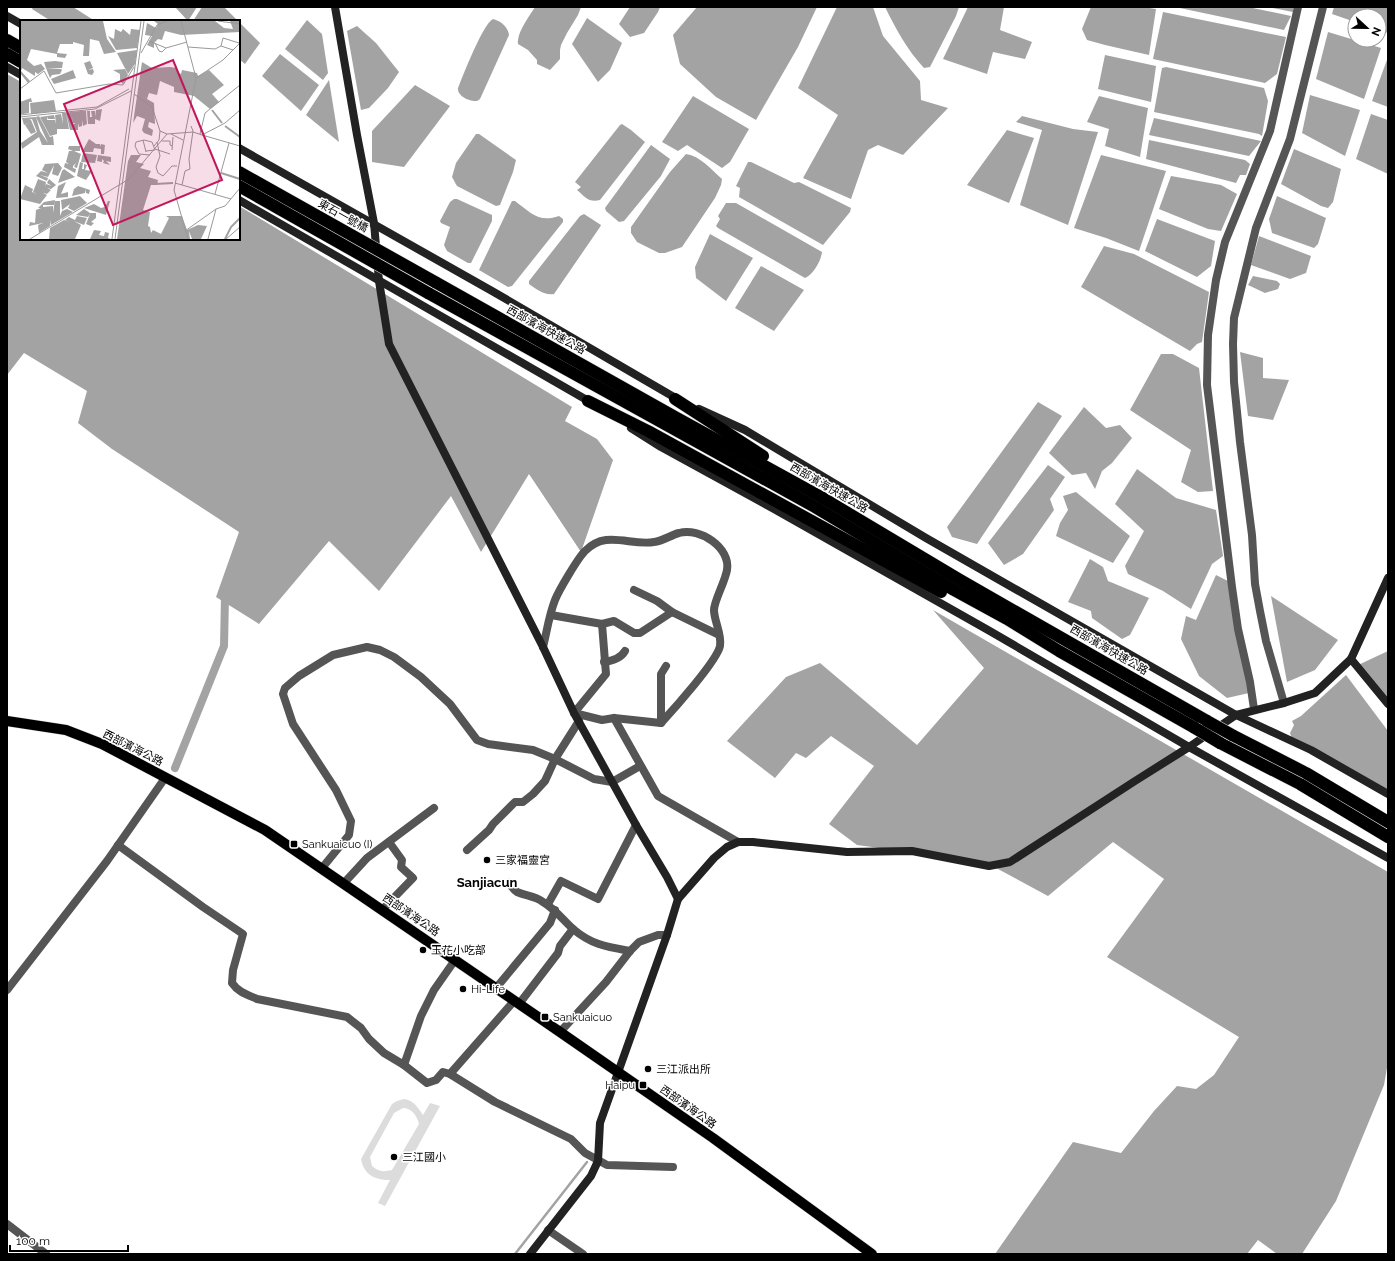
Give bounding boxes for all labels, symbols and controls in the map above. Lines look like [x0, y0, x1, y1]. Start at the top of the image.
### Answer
north arrow [1347, 8, 1387, 48]
inset map [20, 20, 240, 240]
text: N [1368, 25, 1383, 38]
street label: 東石一號橋 [316, 197, 370, 235]
street label: 西部濱海快速公路 [504, 303, 588, 357]
street label: 西部濱海快速公路 [788, 460, 870, 516]
street label: 西部濱海快速公路 [1068, 622, 1150, 678]
street label: 西部濱海公路 [101, 727, 165, 769]
place label: Sankuaicuo (I) [302, 838, 372, 851]
marker: Sankuaicuo (I) [289, 839, 299, 849]
place label: 三家福靈宮 [495, 854, 550, 867]
marker: 三家福靈宮 [482, 855, 492, 865]
district label: Sanjiacun [457, 875, 517, 890]
street label: 西部濱海公路 [380, 891, 442, 939]
place label: 玉花小吃部 [431, 944, 486, 957]
marker: 玉花小吃部 [418, 945, 428, 955]
place label: Hi-Life [471, 983, 505, 996]
marker: Hi-Life [458, 984, 468, 994]
place label: Sankuaicuo [553, 1011, 612, 1024]
marker: Sankuaicuo [540, 1012, 550, 1022]
place label: 三江派出所 [656, 1063, 711, 1076]
marker: 三江派出所 [643, 1064, 653, 1074]
place label: Haipu [605, 1079, 635, 1092]
marker: Haipu [638, 1080, 648, 1090]
street label: 西部濱海公路 [657, 1083, 719, 1131]
place label: 三江國小 [402, 1151, 446, 1164]
marker: 三江國小 [389, 1152, 399, 1162]
scale bar [10, 1227, 128, 1253]
text: 100 m [16, 1234, 50, 1248]

